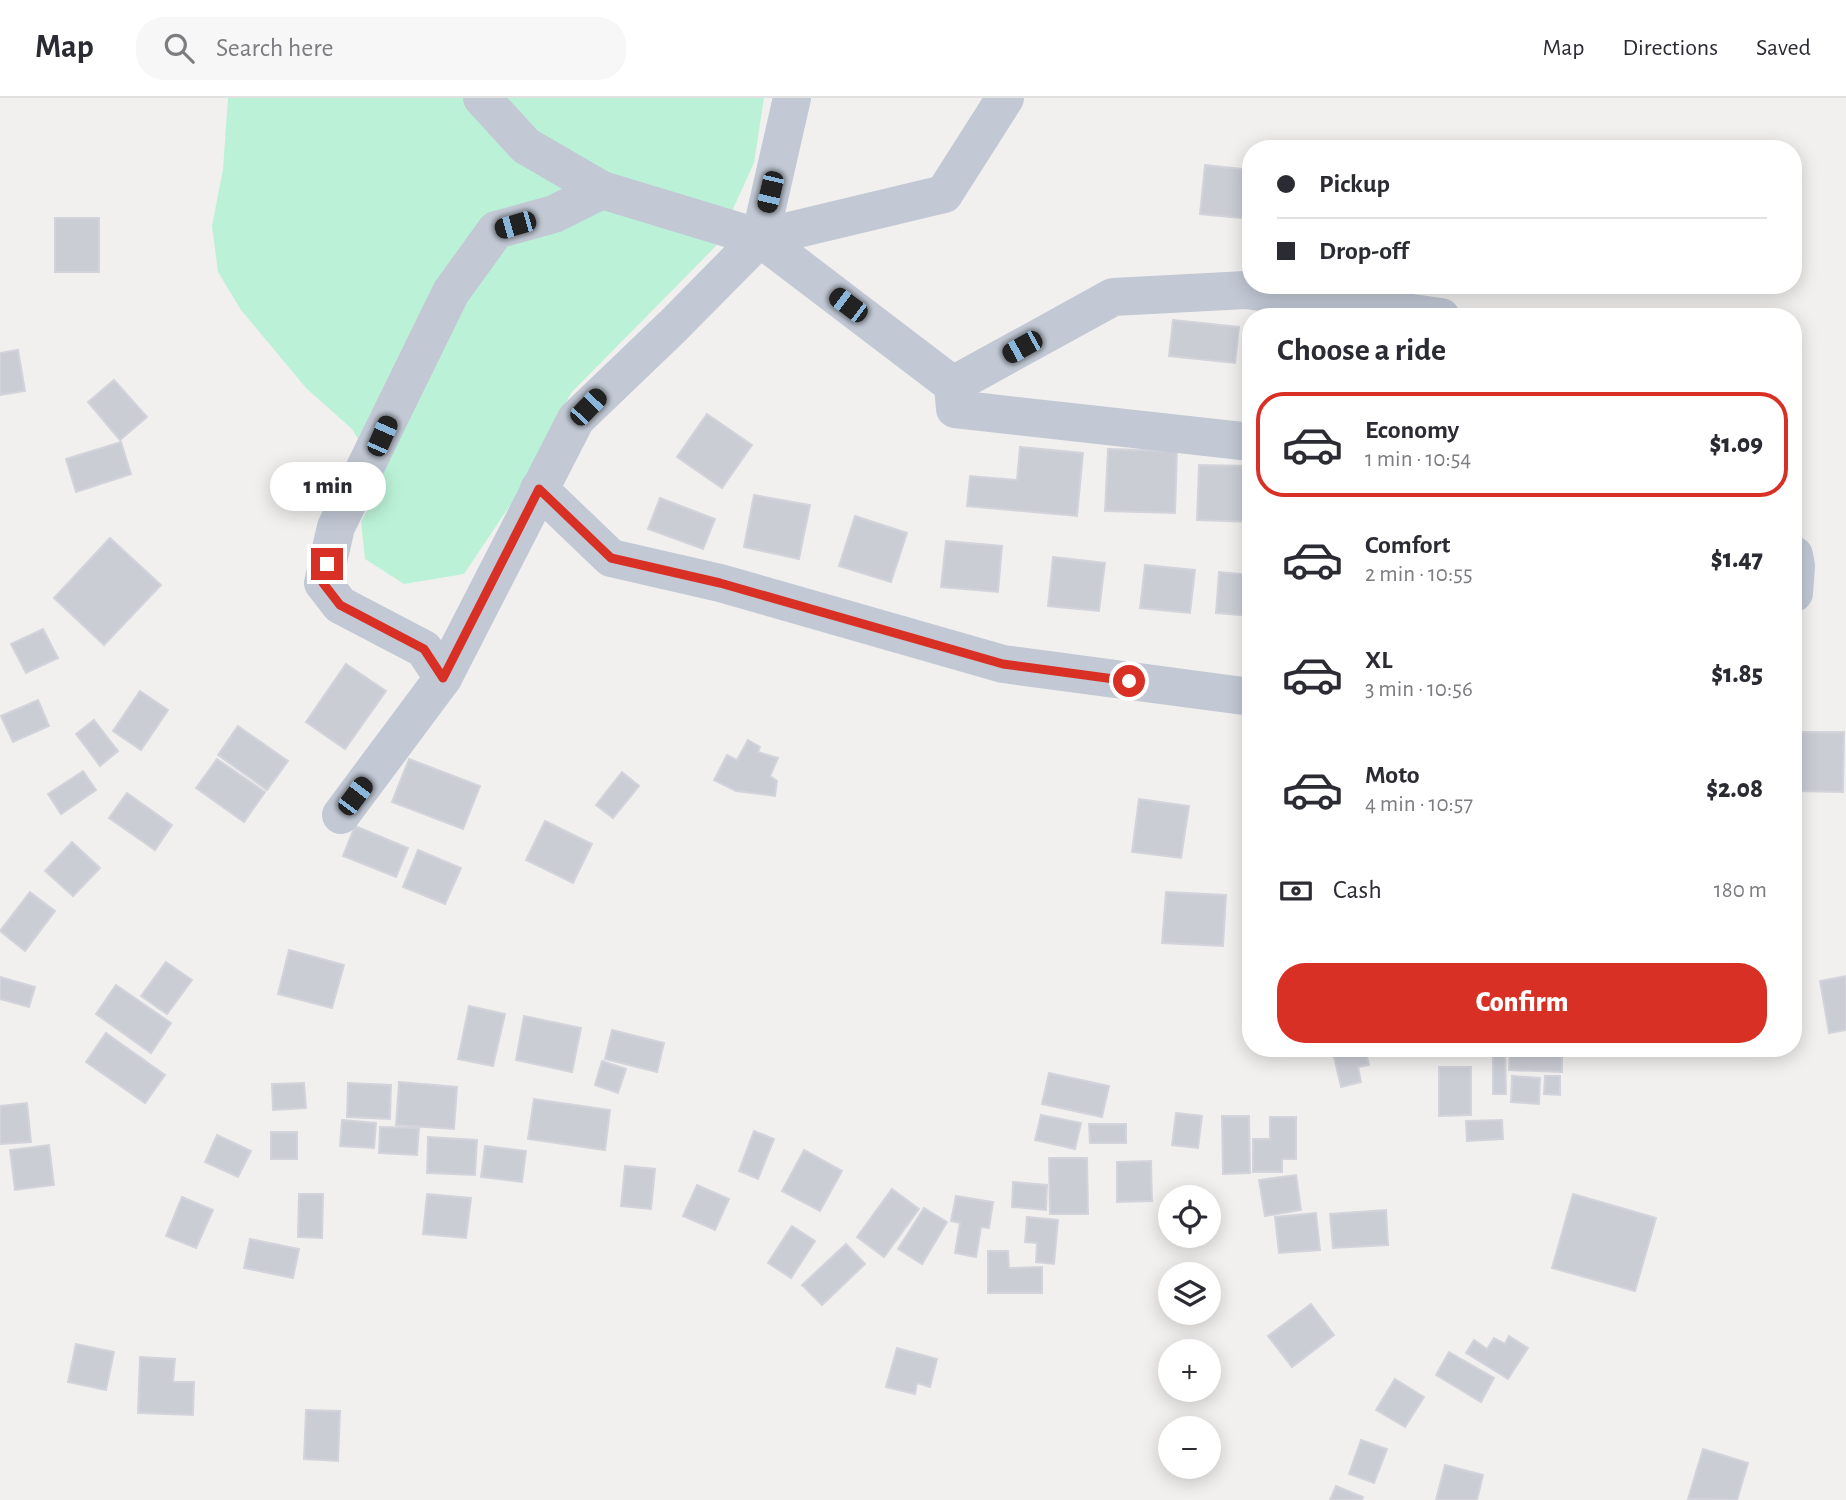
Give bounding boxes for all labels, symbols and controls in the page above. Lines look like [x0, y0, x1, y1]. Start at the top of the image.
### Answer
search box [136, 17, 626, 80]
icon: search [160, 29, 198, 67]
text: Map [35, 31, 94, 64]
text: Search here [216, 35, 334, 61]
text: Map [1542, 36, 1584, 60]
text: Directions [1622, 36, 1718, 60]
text: Saved [1756, 36, 1811, 60]
car [756, 169, 785, 215]
text: Pickup [1319, 171, 1390, 197]
car [492, 209, 539, 241]
text: Drop-off [1319, 238, 1408, 264]
car [825, 284, 872, 326]
car [999, 328, 1046, 366]
text: Choose a ride [1277, 334, 1446, 366]
car [566, 385, 611, 429]
car [364, 413, 401, 459]
icon: car [1281, 413, 1344, 476]
text: Economy [1365, 417, 1459, 443]
text: $1.09 [1709, 431, 1763, 457]
text: 1 min · 10:54 [1365, 448, 1471, 471]
callout: 1 min [269, 462, 385, 512]
text: 1 min [304, 475, 352, 498]
icon: car [1281, 528, 1344, 591]
text: Comfort [1365, 532, 1450, 558]
text: $1.47 [1711, 546, 1763, 572]
route end [311, 548, 343, 580]
text: 2 min · 10:55 [1365, 563, 1473, 586]
icon: car [1281, 643, 1344, 706]
text: XL [1365, 647, 1392, 673]
text: $1.85 [1711, 661, 1763, 687]
route start [1113, 665, 1145, 697]
text: 3 min · 10:56 [1365, 678, 1473, 701]
icon: car [1281, 758, 1344, 821]
text: Moto [1365, 762, 1420, 788]
car [334, 773, 377, 819]
text: $2.08 [1706, 776, 1763, 802]
text: 4 min · 10:57 [1365, 793, 1473, 816]
icon: cash [1277, 872, 1315, 910]
text: Cash [1333, 877, 1382, 903]
text: 180 m [1714, 879, 1767, 902]
button: Confirm [1277, 963, 1767, 1043]
map controls [1158, 1185, 1221, 1479]
button: locate [1158, 1185, 1221, 1248]
button: layers [1158, 1262, 1221, 1325]
button: + [1158, 1339, 1221, 1402]
button: − [1158, 1416, 1221, 1479]

